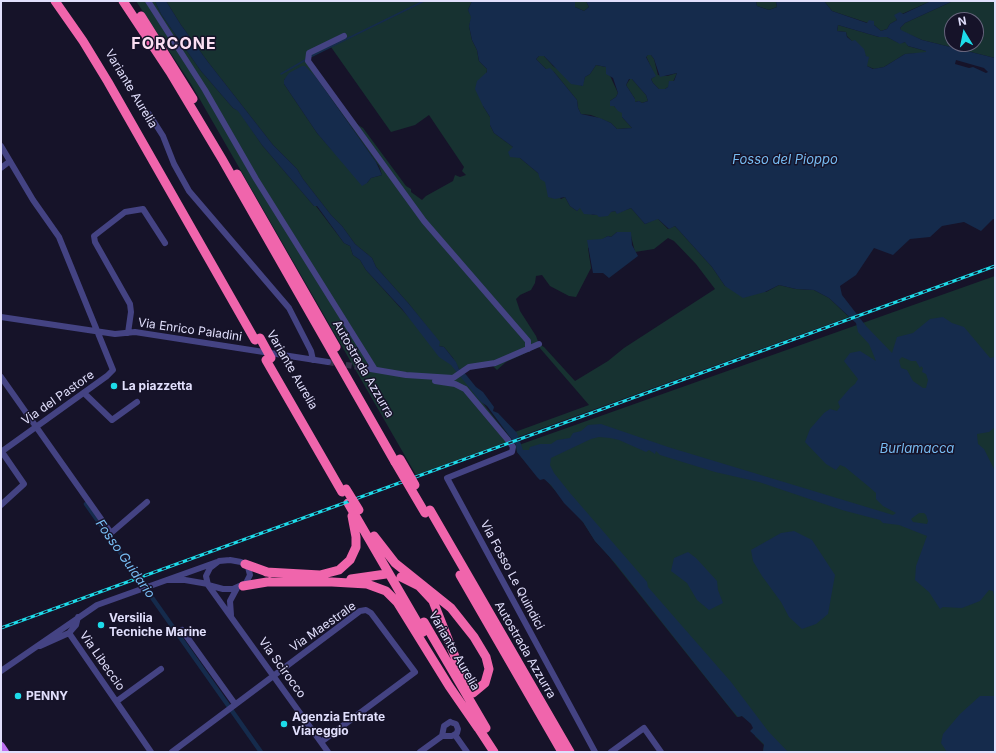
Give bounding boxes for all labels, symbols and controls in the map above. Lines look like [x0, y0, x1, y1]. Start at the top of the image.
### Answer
north arrow [944, 12, 984, 52]
text: N [957, 14, 967, 29]
district label: FORCONE [131, 34, 217, 54]
street label: Variante Aurelia [102, 47, 160, 131]
water label: Fosso del Pioppo [732, 152, 838, 168]
street label: Via Enrico Paladini [137, 316, 243, 344]
street label: Autostrada Azzurra [329, 318, 397, 420]
street label: Variante Aurelia [263, 328, 321, 412]
street label: Via del Pastore [19, 368, 97, 428]
place label: La piazzetta [122, 379, 192, 393]
marker: La piazzetta [109, 381, 119, 391]
water label: Burlamacca [880, 441, 954, 457]
water label: Fosso Guidario [92, 517, 158, 601]
street label: Via Fosso Le Quindici [477, 518, 547, 632]
street label: Via Maestrale [287, 599, 359, 655]
street label: Autostrada Azzurra [491, 599, 559, 701]
street label: Variante Aurelia [425, 609, 483, 693]
place label: Versilia Tecniche Marine [109, 611, 207, 639]
marker: Versilia Tecniche Marine [96, 620, 106, 630]
street label: Via Libeccio [76, 629, 128, 693]
street label: Via Scirocco [255, 635, 309, 701]
place label: PENNY [26, 689, 68, 703]
marker: PENNY [13, 691, 23, 701]
place label: Agenzia Entrate Viareggio [292, 710, 385, 738]
marker: Agenzia Entrate Viareggio [279, 719, 289, 729]

